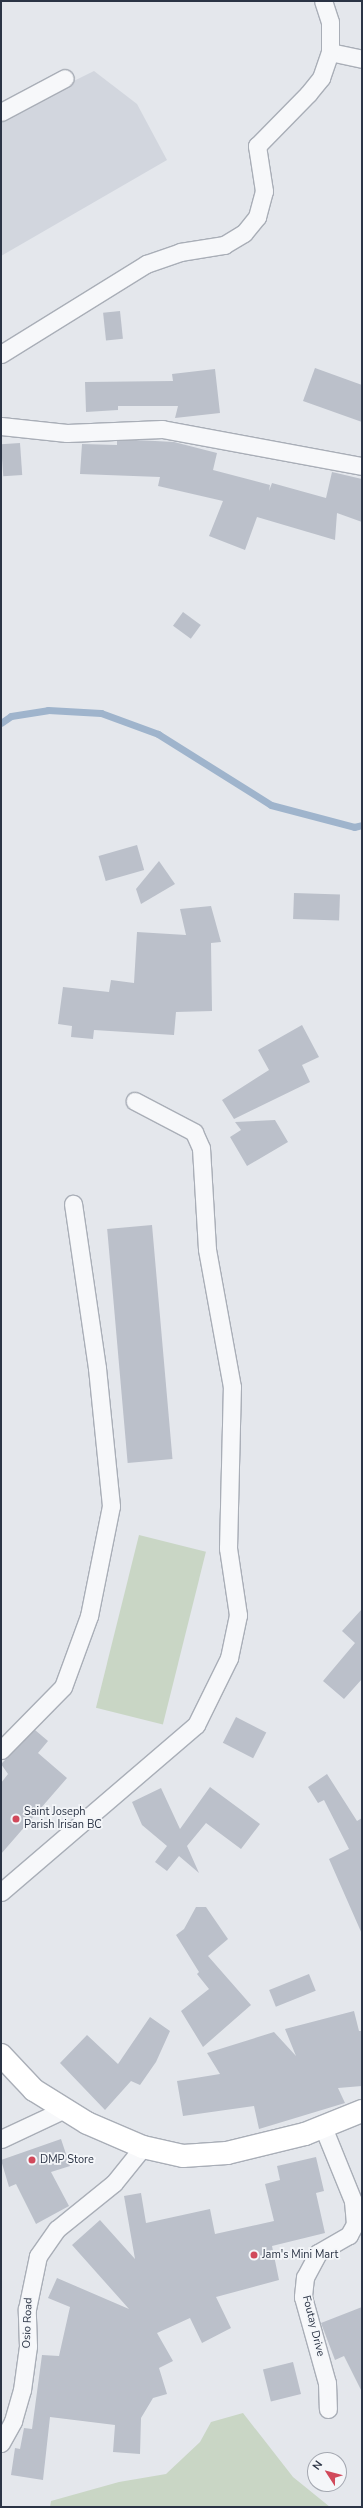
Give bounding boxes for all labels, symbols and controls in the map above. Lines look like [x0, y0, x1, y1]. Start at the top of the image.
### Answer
place label: Saint Joseph Parish Irisan BC [24, 1806, 102, 1832]
marker: Saint Joseph Parish Irisan BC [11, 1814, 21, 1824]
place label: DMP Store [40, 2153, 94, 2167]
marker: DMP Store [27, 2155, 37, 2165]
place label: Jam's Mini Mart [262, 2248, 338, 2262]
marker: Jam's Mini Mart [249, 2250, 259, 2260]
street label: Foutay Drive [299, 2294, 327, 2358]
street label: Osio Road [21, 2297, 35, 2349]
north arrow [307, 2452, 347, 2492]
text: N [309, 2458, 326, 2473]

